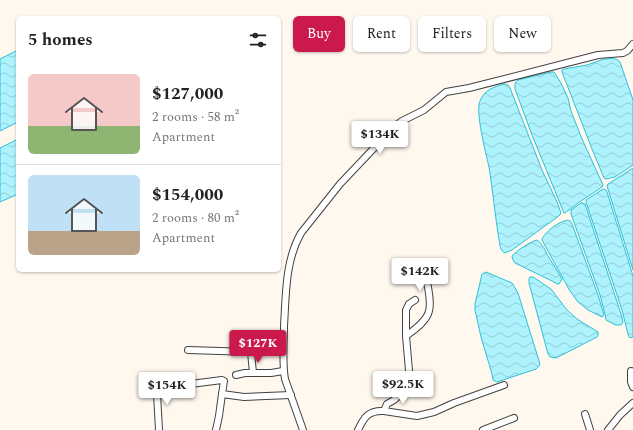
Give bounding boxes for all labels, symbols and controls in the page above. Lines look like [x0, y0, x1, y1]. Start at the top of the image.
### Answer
chip: Buy [293, 16, 345, 52]
chip: Rent [353, 16, 410, 52]
chip: Filters [418, 16, 486, 52]
chip: New [494, 16, 551, 52]
text: 5 homes [28, 27, 93, 53]
icon: filters [247, 29, 269, 51]
text: $127,000 [152, 81, 223, 107]
icon: home [60, 90, 108, 138]
text: 2 rooms · 58 m² [152, 107, 239, 127]
pin: $134K [352, 121, 408, 155]
text: $134K [360, 124, 400, 144]
text: Apartment [152, 127, 215, 147]
text: $154,000 [152, 182, 223, 208]
icon: home [60, 191, 108, 239]
text: 2 rooms · 80 m² [152, 208, 239, 228]
text: Apartment [152, 228, 215, 248]
pin: $142K [392, 258, 448, 292]
text: $142K [400, 261, 440, 281]
pin: $127K [230, 330, 286, 364]
text: $127K [238, 333, 278, 353]
pin: $92.5K [370, 371, 436, 405]
pin: $154K [139, 372, 195, 406]
text: $92.5K [382, 374, 424, 394]
text: $154K [147, 375, 187, 395]

